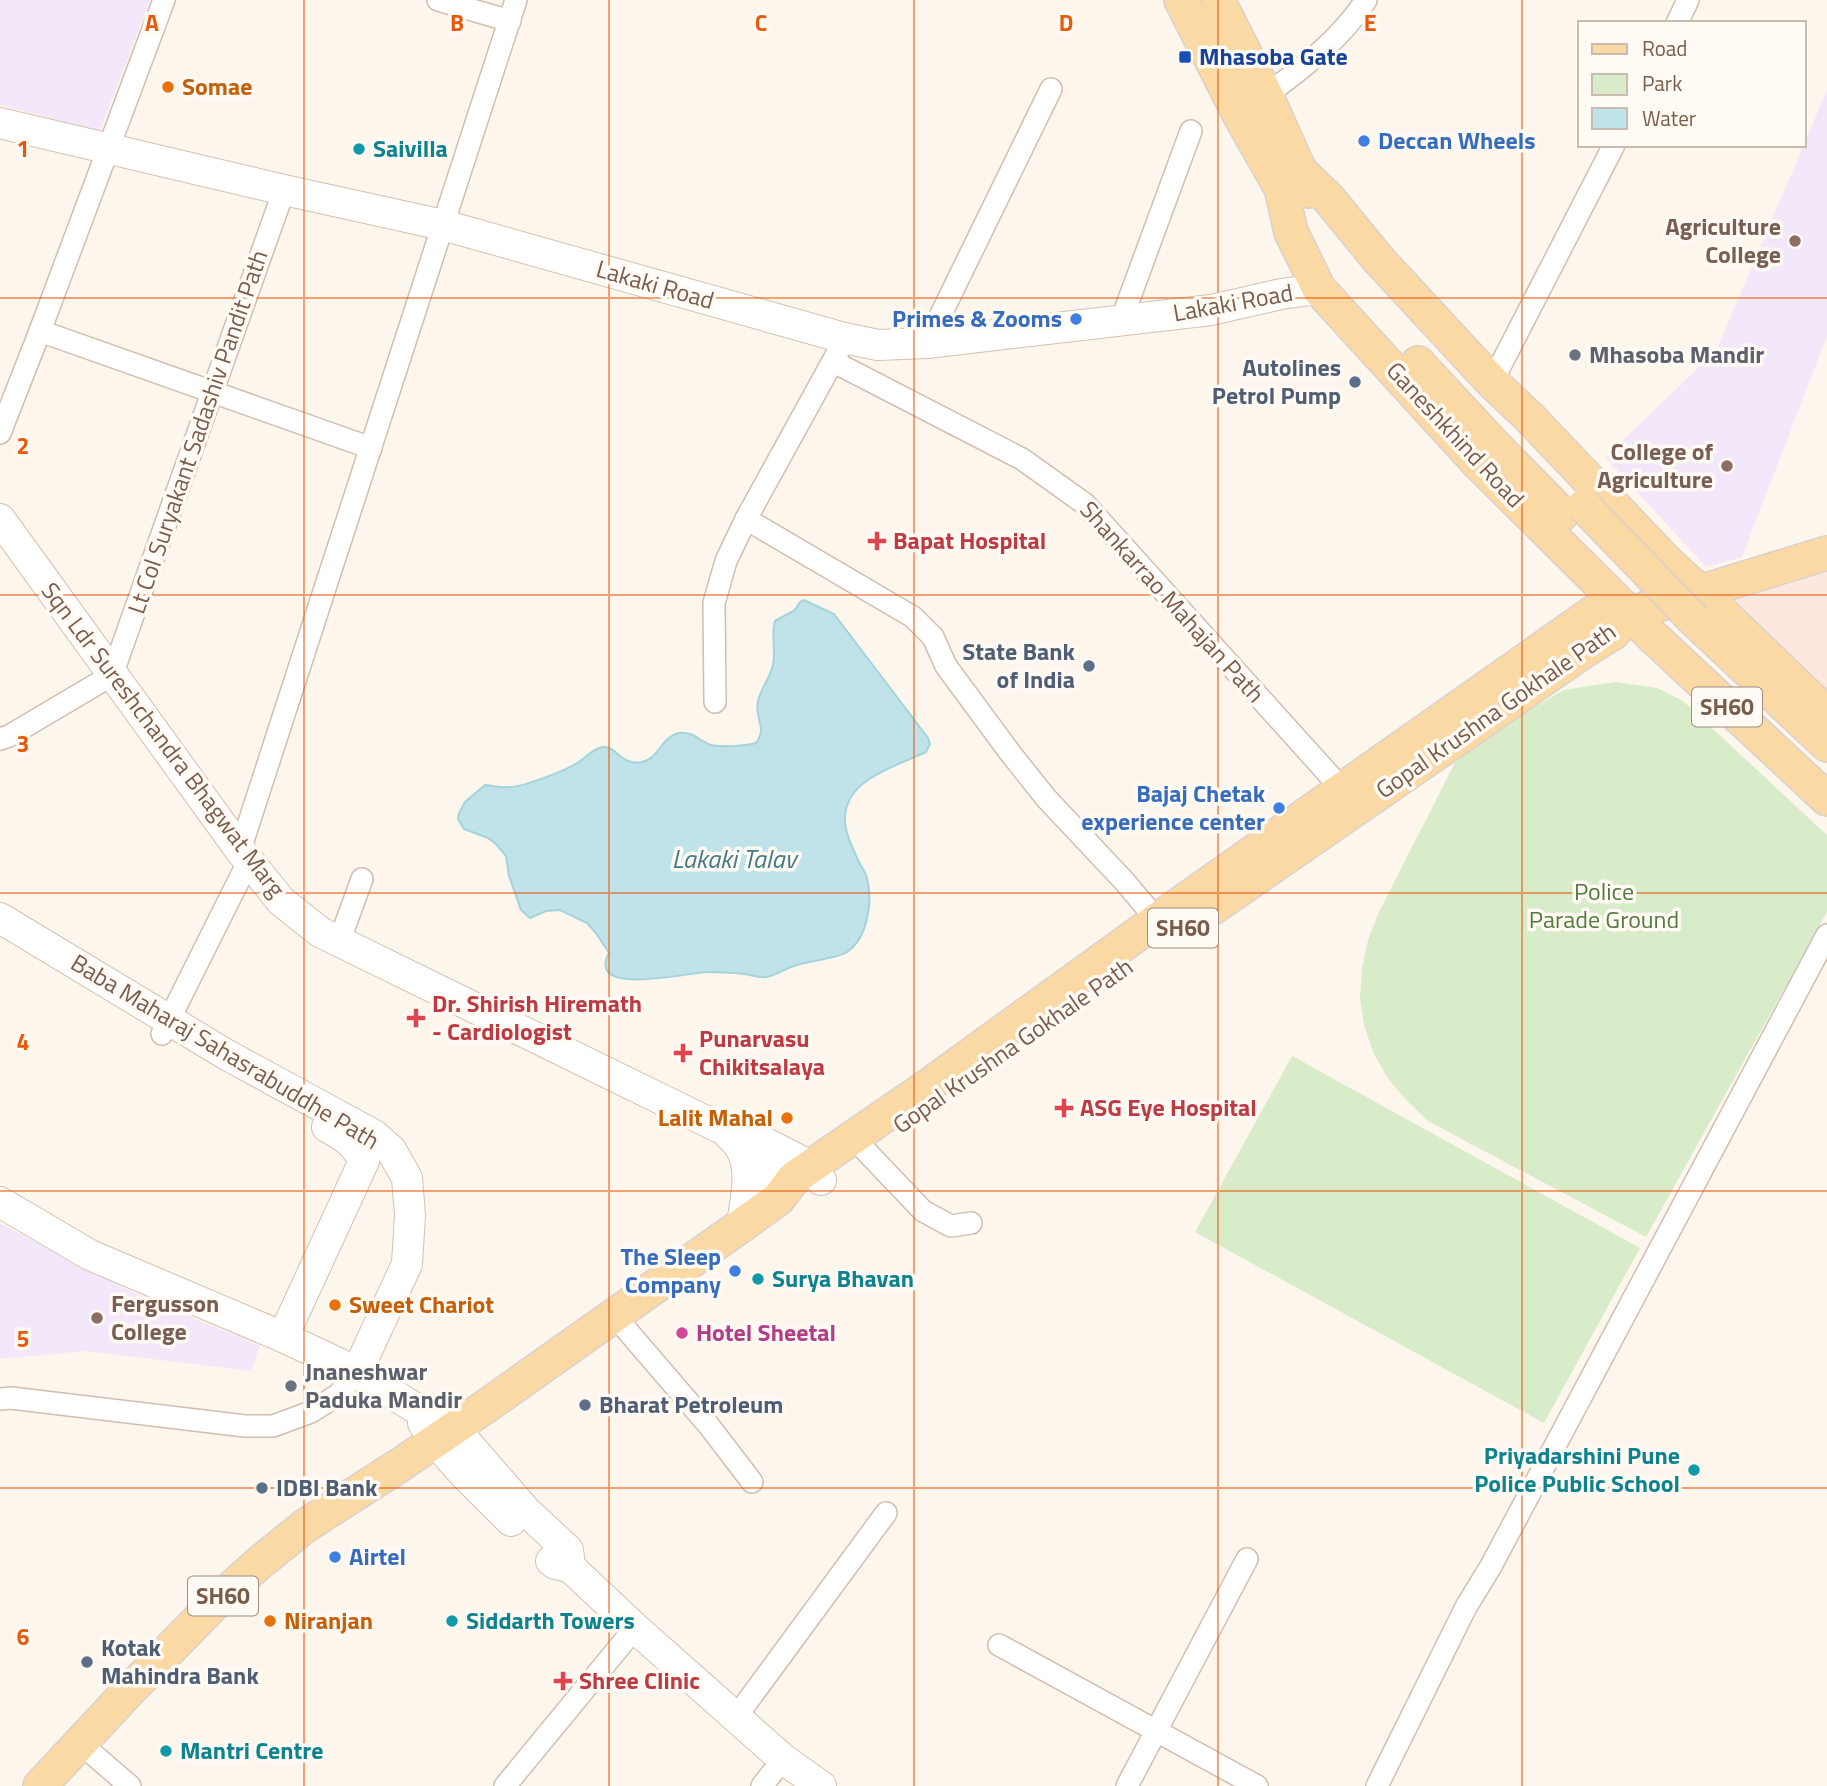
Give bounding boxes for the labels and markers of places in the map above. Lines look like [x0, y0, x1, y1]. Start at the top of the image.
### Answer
place label: Mhasoba Gate [1199, 38, 1348, 74]
marker: Mhasoba Gate [1177, 49, 1193, 65]
place label: Somae [182, 68, 252, 104]
marker: Somae [160, 79, 176, 95]
place label: Deccan Wheels [1378, 122, 1536, 158]
place label: Saivilla [373, 130, 448, 166]
marker: Deccan Wheels [1356, 133, 1372, 149]
marker: Saivilla [351, 141, 367, 157]
place label: Agriculture College [1665, 208, 1781, 272]
marker: Agriculture College [1787, 233, 1803, 249]
place label: Primes & Zooms [892, 300, 1062, 336]
marker: Primes & Zooms [1068, 311, 1084, 327]
place label: Mhasoba Mandir [1589, 336, 1764, 372]
marker: Mhasoba Mandir [1567, 347, 1583, 363]
place label: Autolines Petrol Pump [1212, 349, 1341, 413]
marker: Autolines Petrol Pump [1347, 374, 1363, 390]
place label: College of Agriculture [1597, 433, 1713, 497]
marker: College of Agriculture [1719, 458, 1735, 474]
place label: Bapat Hospital [893, 522, 1046, 558]
marker: Bapat Hospital [867, 531, 887, 551]
place label: State Bank of India [962, 633, 1076, 697]
marker: State Bank of India [1081, 658, 1097, 674]
place label: Bajaj Chetak experience center [1081, 775, 1266, 839]
marker: Bajaj Chetak experience center [1271, 800, 1287, 816]
place label: Dr. Shirish Hiremath - Cardiologist [432, 985, 642, 1049]
marker: Dr. Shirish Hiremath - Cardiologist [406, 1008, 426, 1028]
place label: Punarvasu Chikitsalaya [699, 1020, 825, 1084]
marker: Punarvasu Chikitsalaya [673, 1043, 693, 1063]
place label: ASG Eye Hospital [1080, 1089, 1257, 1125]
marker: ASG Eye Hospital [1054, 1098, 1074, 1118]
place label: Lalit Mahal [658, 1099, 773, 1135]
marker: Lalit Mahal [779, 1110, 795, 1126]
place label: The Sleep Company [621, 1238, 721, 1302]
place label: Surya Bhavan [772, 1260, 914, 1296]
marker: The Sleep Company [727, 1263, 743, 1279]
marker: Surya Bhavan [750, 1271, 766, 1287]
place label: Fergusson College [111, 1285, 219, 1349]
place label: Sweet Chariot [349, 1286, 494, 1322]
marker: Sweet Chariot [327, 1297, 343, 1313]
marker: Fergusson College [89, 1310, 105, 1326]
place label: Hotel Sheetal [696, 1314, 836, 1350]
marker: Hotel Sheetal [674, 1325, 690, 1341]
place label: Jnaneshwar Paduka Mandir [305, 1353, 462, 1417]
marker: Jnaneshwar Paduka Mandir [283, 1378, 299, 1394]
place label: Bharat Petroleum [599, 1386, 783, 1422]
marker: Bharat Petroleum [577, 1397, 593, 1413]
place label: Priyadarshini Pune Police Public School [1474, 1437, 1680, 1501]
marker: Priyadarshini Pune Police Public School [1686, 1462, 1702, 1478]
place label: IDBI Bank [276, 1469, 378, 1505]
marker: IDBI Bank [254, 1480, 270, 1496]
place label: Airtel [349, 1538, 406, 1574]
marker: Airtel [327, 1549, 343, 1565]
place label: Niranjan [284, 1602, 373, 1638]
place label: Siddarth Towers [466, 1602, 635, 1638]
marker: Niranjan [262, 1613, 278, 1629]
marker: Siddarth Towers [444, 1613, 460, 1629]
place label: Kotak Mahindra Bank [101, 1629, 259, 1693]
marker: Kotak Mahindra Bank [79, 1654, 95, 1670]
place label: Shree Clinic [579, 1662, 700, 1698]
marker: Shree Clinic [553, 1671, 573, 1691]
place label: Mantri Centre [180, 1732, 324, 1768]
marker: Mantri Centre [158, 1743, 174, 1759]

